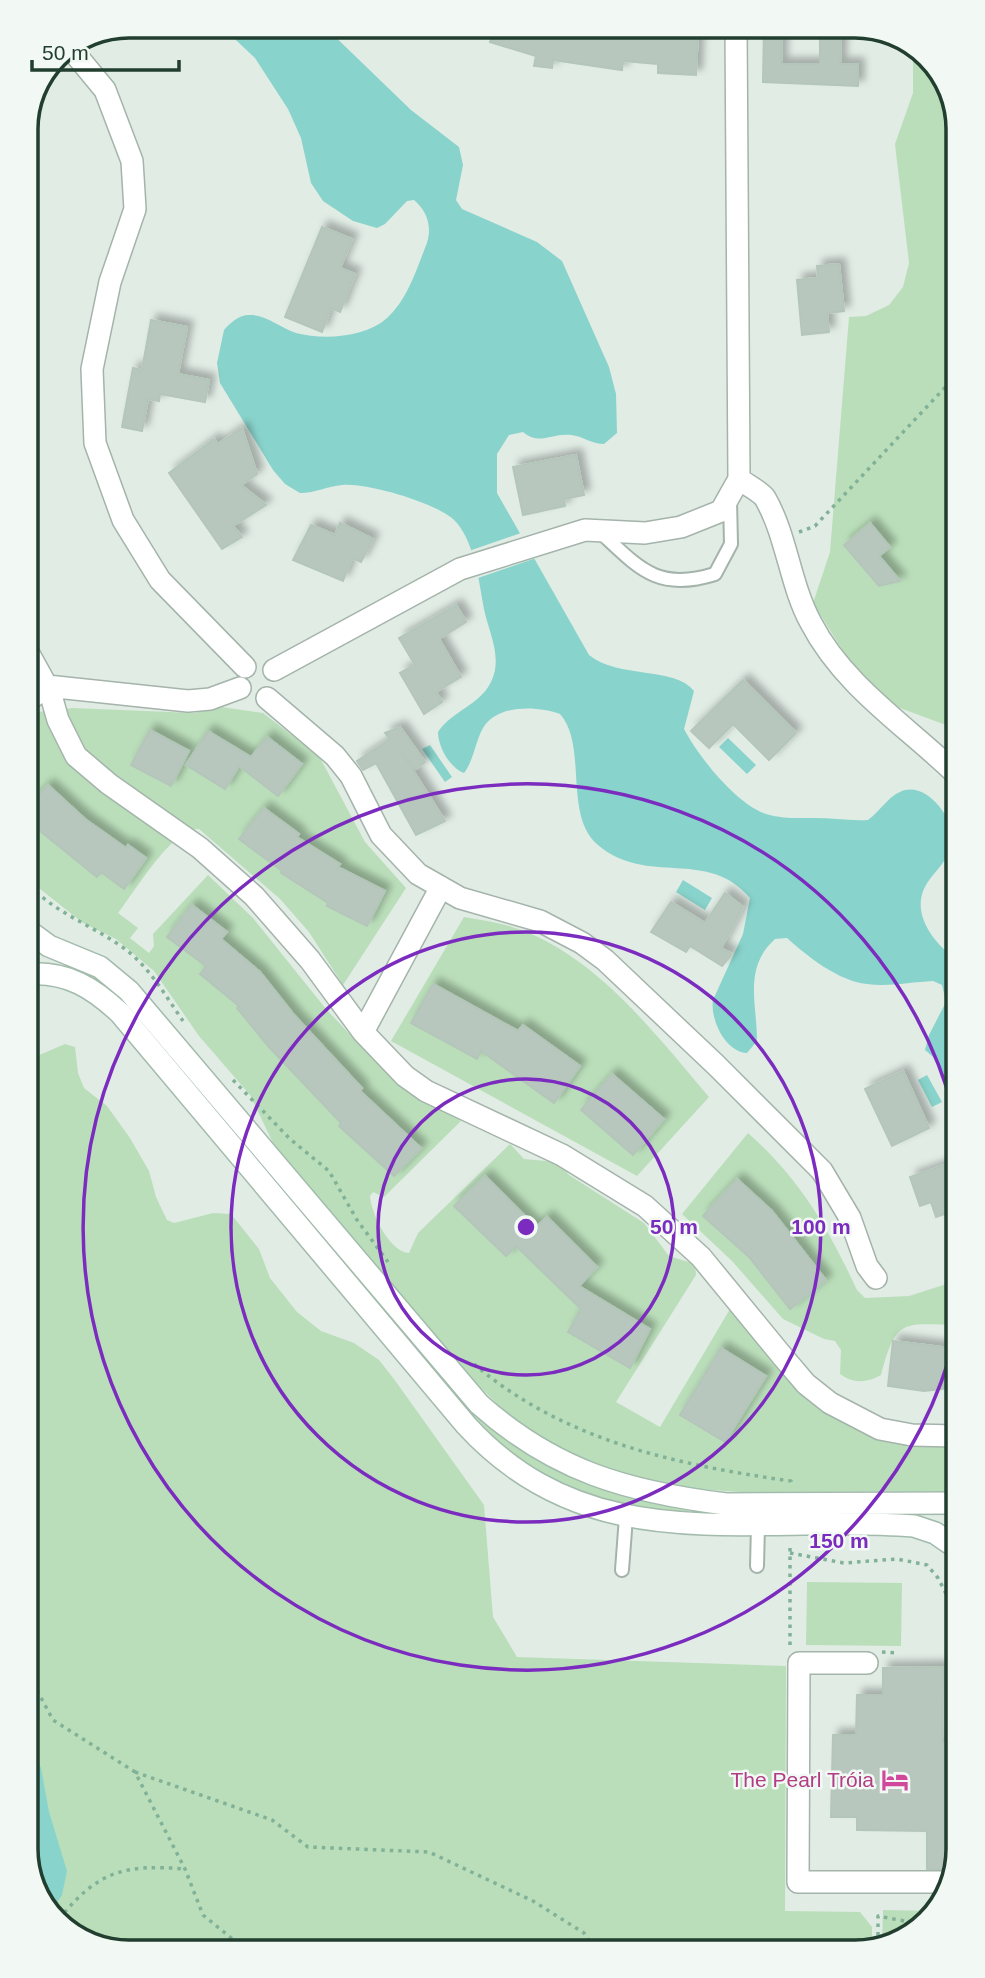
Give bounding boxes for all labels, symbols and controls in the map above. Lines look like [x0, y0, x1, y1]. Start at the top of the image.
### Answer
scale bar [32, 28, 178, 72]
text: 50 m [42, 41, 89, 64]
centre of rings [514, 1215, 538, 1239]
text: 50 m [650, 1215, 698, 1238]
text: 100 m [791, 1215, 851, 1238]
text: 150 m [809, 1529, 869, 1552]
hotel icon: The Pearl Tróia [880, 1765, 910, 1795]
place label: The Pearl Tróia [730, 1768, 874, 1791]

